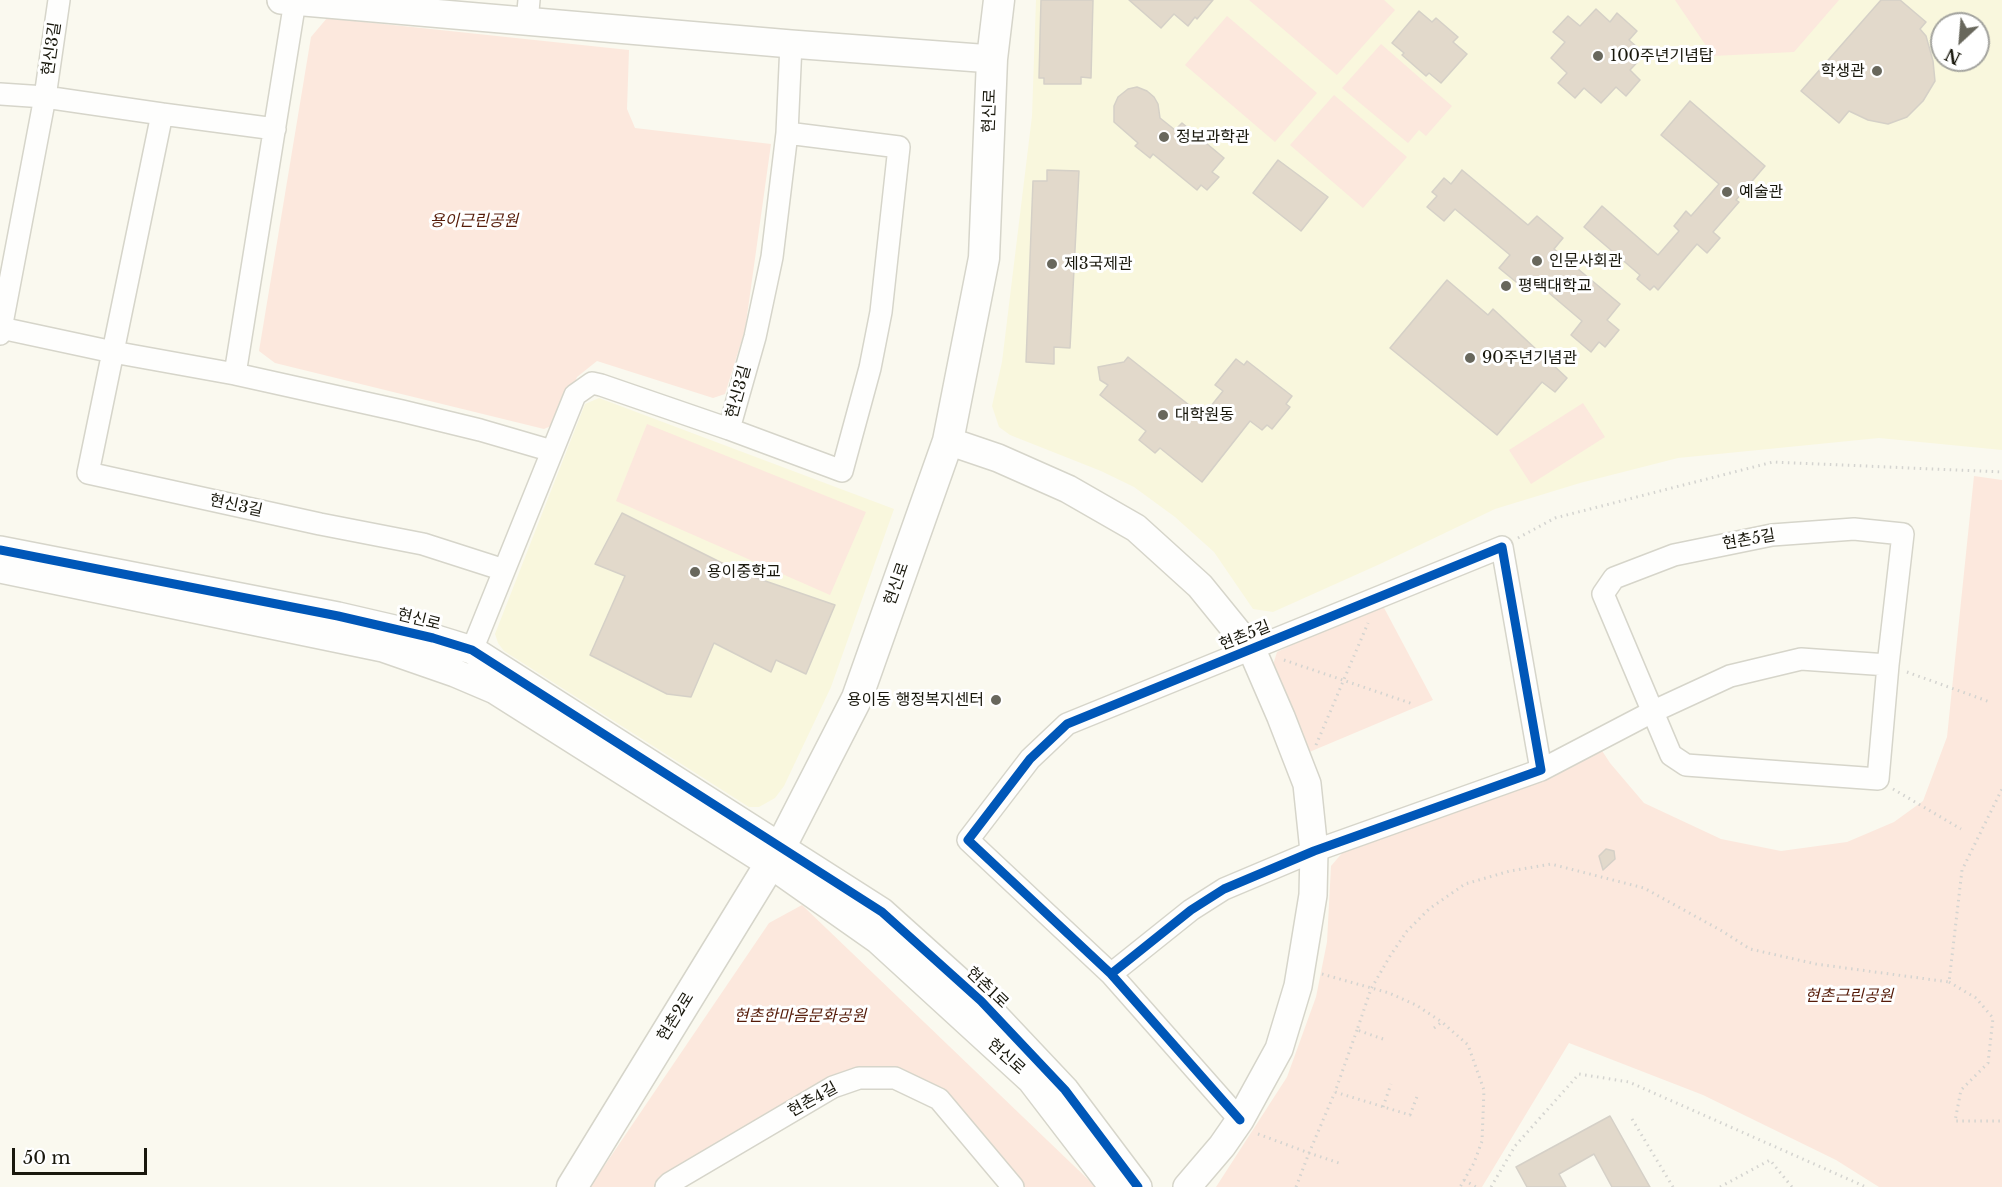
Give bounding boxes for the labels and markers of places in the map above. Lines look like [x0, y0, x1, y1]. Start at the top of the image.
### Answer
place label: 100주년기념탑 [1610, 46, 1714, 66]
marker: 100주년기념탑 [1591, 49, 1605, 63]
place label: 학생관 [1821, 61, 1865, 81]
marker: 학생관 [1870, 64, 1884, 78]
place label: 정보과학관 [1176, 127, 1250, 147]
marker: 정보과학관 [1157, 130, 1171, 144]
place label: 예술관 [1739, 182, 1783, 202]
marker: 예술관 [1720, 185, 1734, 199]
place label: 인문사회관 [1549, 251, 1623, 271]
place label: 제3국제관 [1064, 254, 1133, 274]
marker: 인문사회관 [1530, 254, 1544, 268]
marker: 제3국제관 [1045, 257, 1059, 271]
place label: 평택대학교 [1518, 276, 1592, 296]
marker: 평택대학교 [1499, 279, 1513, 293]
place label: 90주년기념관 [1482, 348, 1577, 368]
marker: 90주년기념관 [1463, 351, 1477, 365]
place label: 대학원동 [1175, 405, 1234, 425]
marker: 대학원동 [1156, 408, 1170, 422]
place label: 용이중학교 [707, 562, 781, 582]
marker: 용이중학교 [688, 565, 702, 579]
place label: 용이동 행정복지센터 [847, 690, 984, 710]
marker: 용이동 행정복지센터 [989, 693, 1003, 707]

